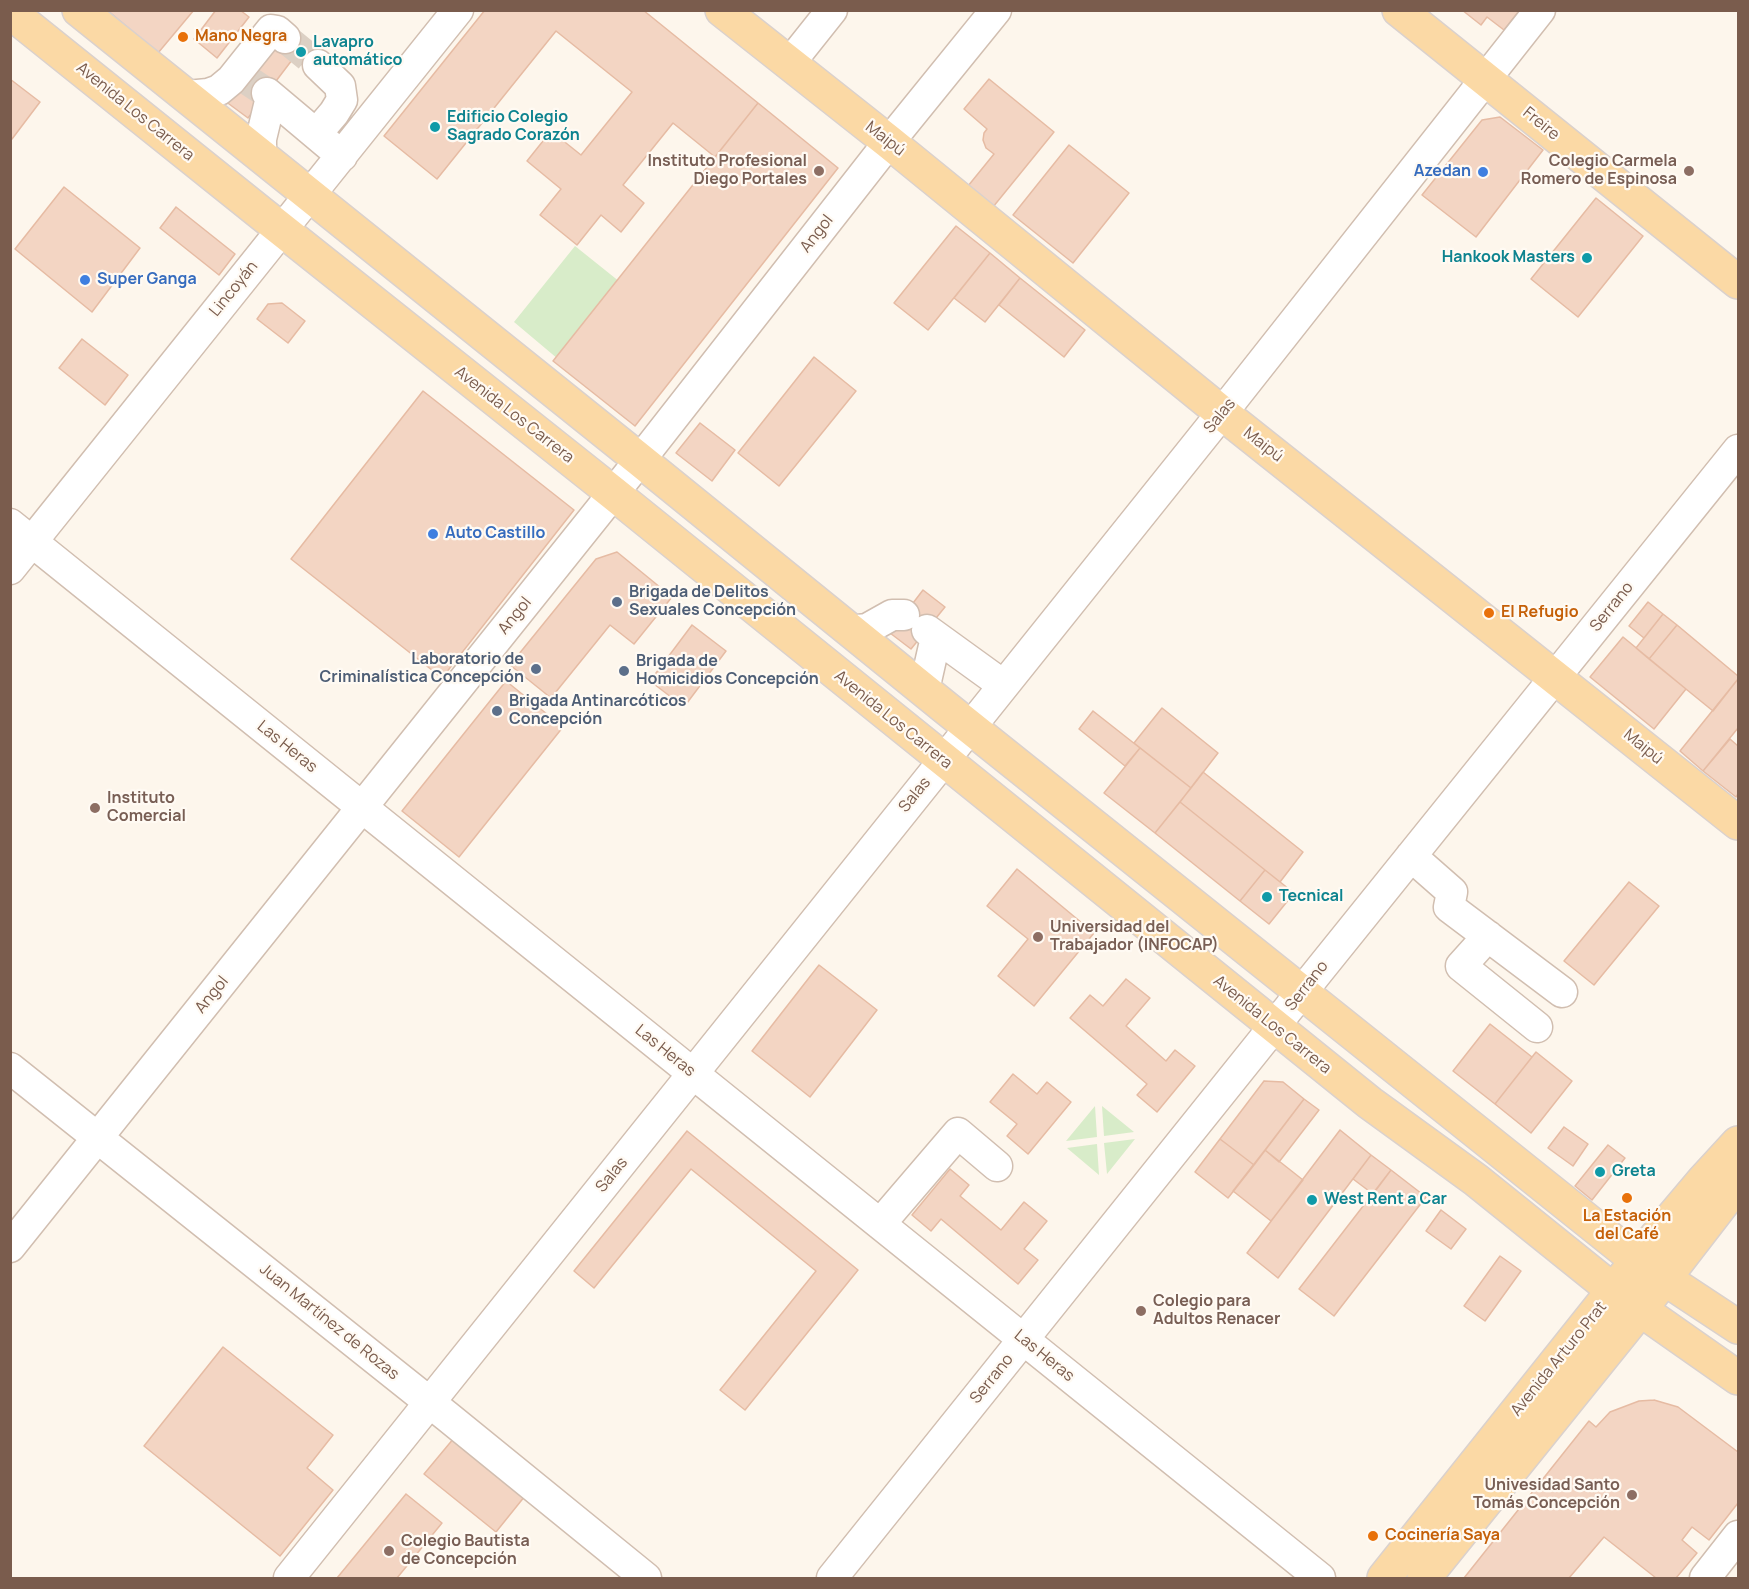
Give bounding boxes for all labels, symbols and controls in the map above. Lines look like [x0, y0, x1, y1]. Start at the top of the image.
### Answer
place label: Mano Negra [195, 27, 287, 47]
marker: Mano Negra [176, 30, 190, 44]
place label: Lavapro automático [313, 33, 402, 71]
marker: Lavapro automático [294, 45, 308, 59]
street label: Avenida Los Carrera [72, 59, 198, 165]
street label: Freire [1519, 103, 1563, 145]
place label: Edificio Colegio Sagrado Corazón [447, 108, 580, 146]
street label: Maipú [861, 118, 909, 160]
marker: Edificio Colegio Sagrado Corazón [428, 120, 442, 134]
place label: Instituto Profesional Diego Portales [647, 152, 807, 190]
place label: Colegio Carmela Romero de Espinosa [1521, 152, 1677, 190]
place label: Azedan [1414, 162, 1471, 182]
marker: Instituto Profesional Diego Portales [812, 164, 826, 178]
marker: Colegio Carmela Romero de Espinosa [1682, 164, 1696, 178]
marker: Azedan [1476, 165, 1490, 179]
street label: Angol [796, 211, 838, 257]
place label: Hankook Masters [1442, 248, 1575, 268]
marker: Hankook Masters [1580, 251, 1594, 265]
street label: Lincoyán [206, 257, 262, 321]
place label: Super Ganga [97, 270, 197, 290]
marker: Super Ganga [78, 273, 92, 287]
street label: Avenida Los Carrera [451, 363, 577, 467]
street label: Salas [1200, 395, 1240, 437]
street label: Maipú [1239, 424, 1287, 466]
place label: Auto Castillo [445, 524, 545, 544]
marker: Auto Castillo [426, 527, 440, 541]
street label: Serrano [1586, 578, 1638, 636]
place label: Brigada de Delitos Sexuales Concepción [629, 583, 796, 621]
street label: Angol [494, 594, 536, 638]
marker: Brigada de Delitos Sexuales Concepción [610, 595, 624, 609]
place label: El Refugio [1501, 603, 1579, 623]
marker: El Refugio [1482, 606, 1496, 620]
place label: Laboratorio de Criminalística Concepción [320, 650, 524, 688]
place label: Brigada de Homicidios Concepción [636, 652, 819, 690]
marker: Laboratorio de Criminalística Concepción [529, 662, 543, 676]
marker: Brigada de Homicidios Concepción [617, 664, 631, 678]
street label: Avenida Los Carrera [830, 667, 956, 773]
place label: Brigada Antinarcóticos Concepción [509, 692, 687, 730]
marker: Brigada Antinarcóticos Concepción [490, 704, 504, 718]
street label: Las Heras [253, 717, 321, 777]
street label: Maipú [1619, 725, 1667, 769]
street label: Salas [895, 774, 935, 816]
place label: Instituto Comercial [107, 789, 186, 827]
marker: Instituto Comercial [88, 801, 102, 815]
place label: Tecnical [1279, 887, 1344, 907]
marker: Tecnical [1260, 890, 1274, 904]
place label: Universidad del Trabajador (INFOCAP) [1050, 918, 1219, 956]
marker: Universidad del Trabajador (INFOCAP) [1031, 930, 1045, 944]
street label: Serrano [1282, 957, 1332, 1015]
street label: Avenida Los Carrera [1209, 972, 1335, 1078]
street label: Angol [191, 973, 233, 1017]
street label: Las Heras [631, 1021, 699, 1081]
street label: Salas [592, 1154, 632, 1196]
place label: Greta [1612, 1162, 1656, 1182]
marker: Greta [1593, 1165, 1607, 1179]
place label: West Rent a Car [1324, 1190, 1447, 1210]
marker: La Estación del Café [1620, 1191, 1634, 1205]
marker: West Rent a Car [1305, 1193, 1319, 1207]
place label: La Estación del Café [1583, 1207, 1671, 1245]
street label: Juan Martínez de Rozas [255, 1260, 403, 1384]
place label: Colegio para Adultos Renacer [1153, 1292, 1280, 1330]
street label: Avenida Arturo Prat [1507, 1298, 1611, 1420]
marker: Colegio para Adultos Renacer [1134, 1304, 1148, 1318]
street label: Las Heras [1010, 1326, 1078, 1386]
street label: Serrano [966, 1350, 1018, 1408]
place label: Univesidad Santo Tomás Concepción [1473, 1476, 1620, 1514]
marker: Univesidad Santo Tomás Concepción [1625, 1488, 1639, 1502]
place label: Cocinería Saya [1385, 1526, 1500, 1546]
marker: Cocinería Saya [1366, 1529, 1380, 1543]
place label: Colegio Bautista de Concepción [401, 1532, 530, 1570]
marker: Colegio Bautista de Concepción [382, 1544, 396, 1558]

